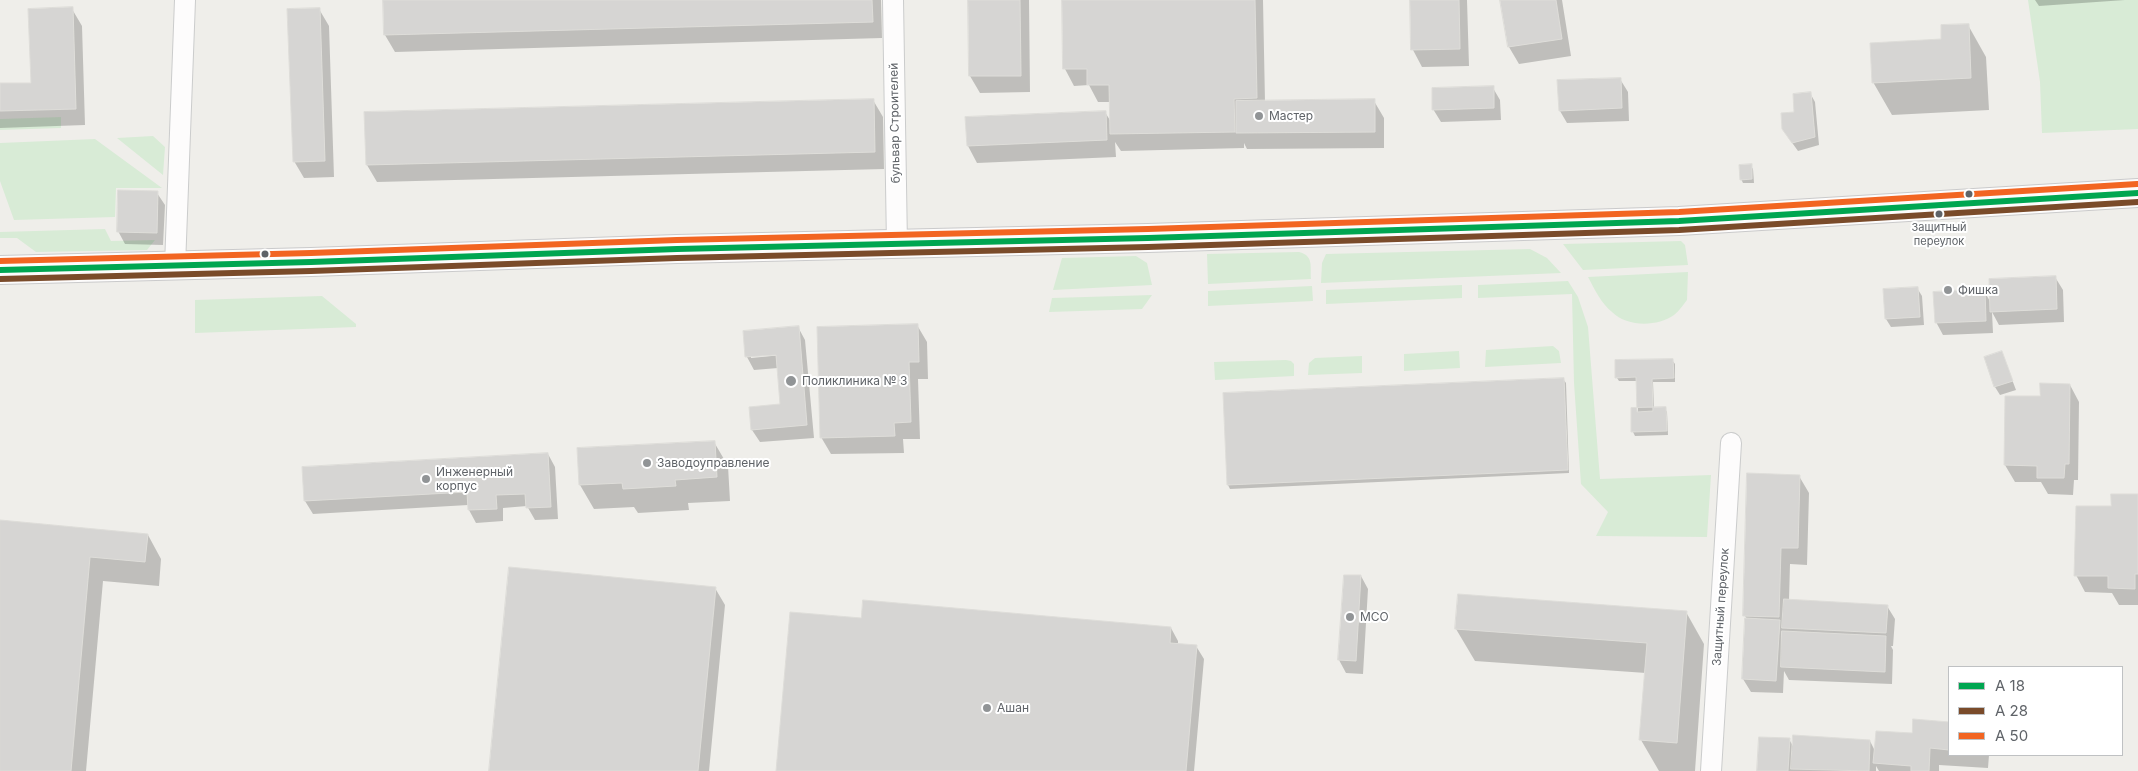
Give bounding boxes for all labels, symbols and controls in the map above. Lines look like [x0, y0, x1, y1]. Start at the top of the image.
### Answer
street label: бульвар Строителей [887, 63, 903, 183]
place label: Мастер [1269, 109, 1313, 123]
marker: Мастер [1253, 110, 1265, 122]
unlabelled marker [1964, 189, 1974, 199]
marker: Защитный переулок [1934, 209, 1944, 219]
place label: Защитный переулок [1911, 221, 1967, 247]
unlabelled marker [260, 249, 270, 259]
place label: Фишка [1958, 283, 1998, 297]
marker: Фишка [1942, 284, 1954, 296]
marker: Поликлиника № 3 [784, 374, 798, 388]
place label: Поликлиника № 3 [802, 374, 907, 388]
place label: Заводоуправление [657, 456, 769, 470]
marker: Заводоуправление [641, 457, 653, 469]
place label: Инженерный корпус [436, 465, 513, 493]
marker: Инженерный корпус [420, 473, 432, 485]
street label: Защитный переулок [1710, 547, 1732, 667]
place label: МСО [1360, 610, 1389, 624]
marker: МСО [1344, 611, 1356, 623]
legend [1948, 666, 2123, 756]
text: А 18 [1995, 676, 2025, 695]
place label: Ашан [997, 701, 1029, 715]
text: А 28 [1995, 701, 2028, 720]
marker: Ашан [981, 702, 993, 714]
text: А 50 [1995, 726, 2028, 745]

